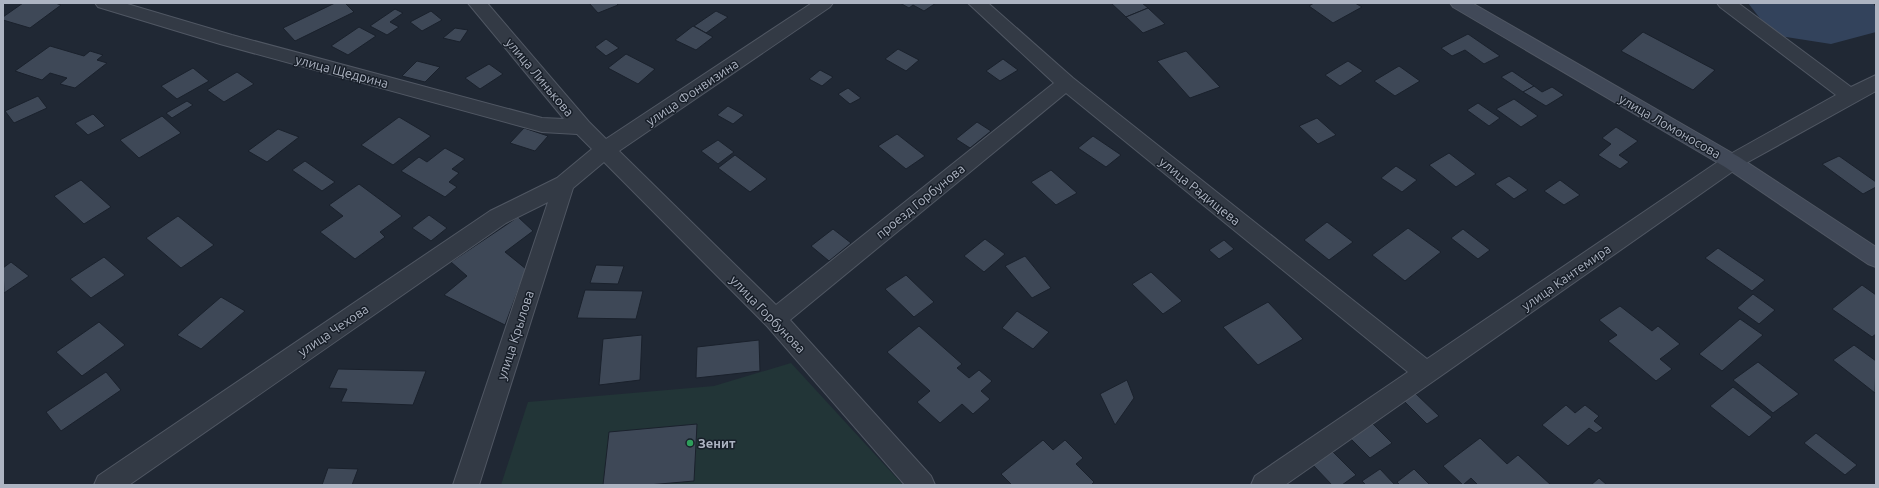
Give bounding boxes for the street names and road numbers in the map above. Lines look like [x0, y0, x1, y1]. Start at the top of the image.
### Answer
street label: улица Линькова [503, 35, 577, 119]
street label: улица Щедрина [294, 52, 390, 90]
street label: улица Фонвизина [643, 56, 741, 128]
street label: улица Ломоносова [1617, 91, 1723, 161]
street label: улица Радищева [1157, 154, 1243, 228]
street label: проезд Горбунова [873, 161, 967, 241]
street label: улица Кантемира [1519, 241, 1613, 313]
street label: улица Горбунова [728, 273, 808, 355]
street label: улица Крылова [494, 289, 536, 381]
street label: улица Чехова [295, 301, 371, 359]

